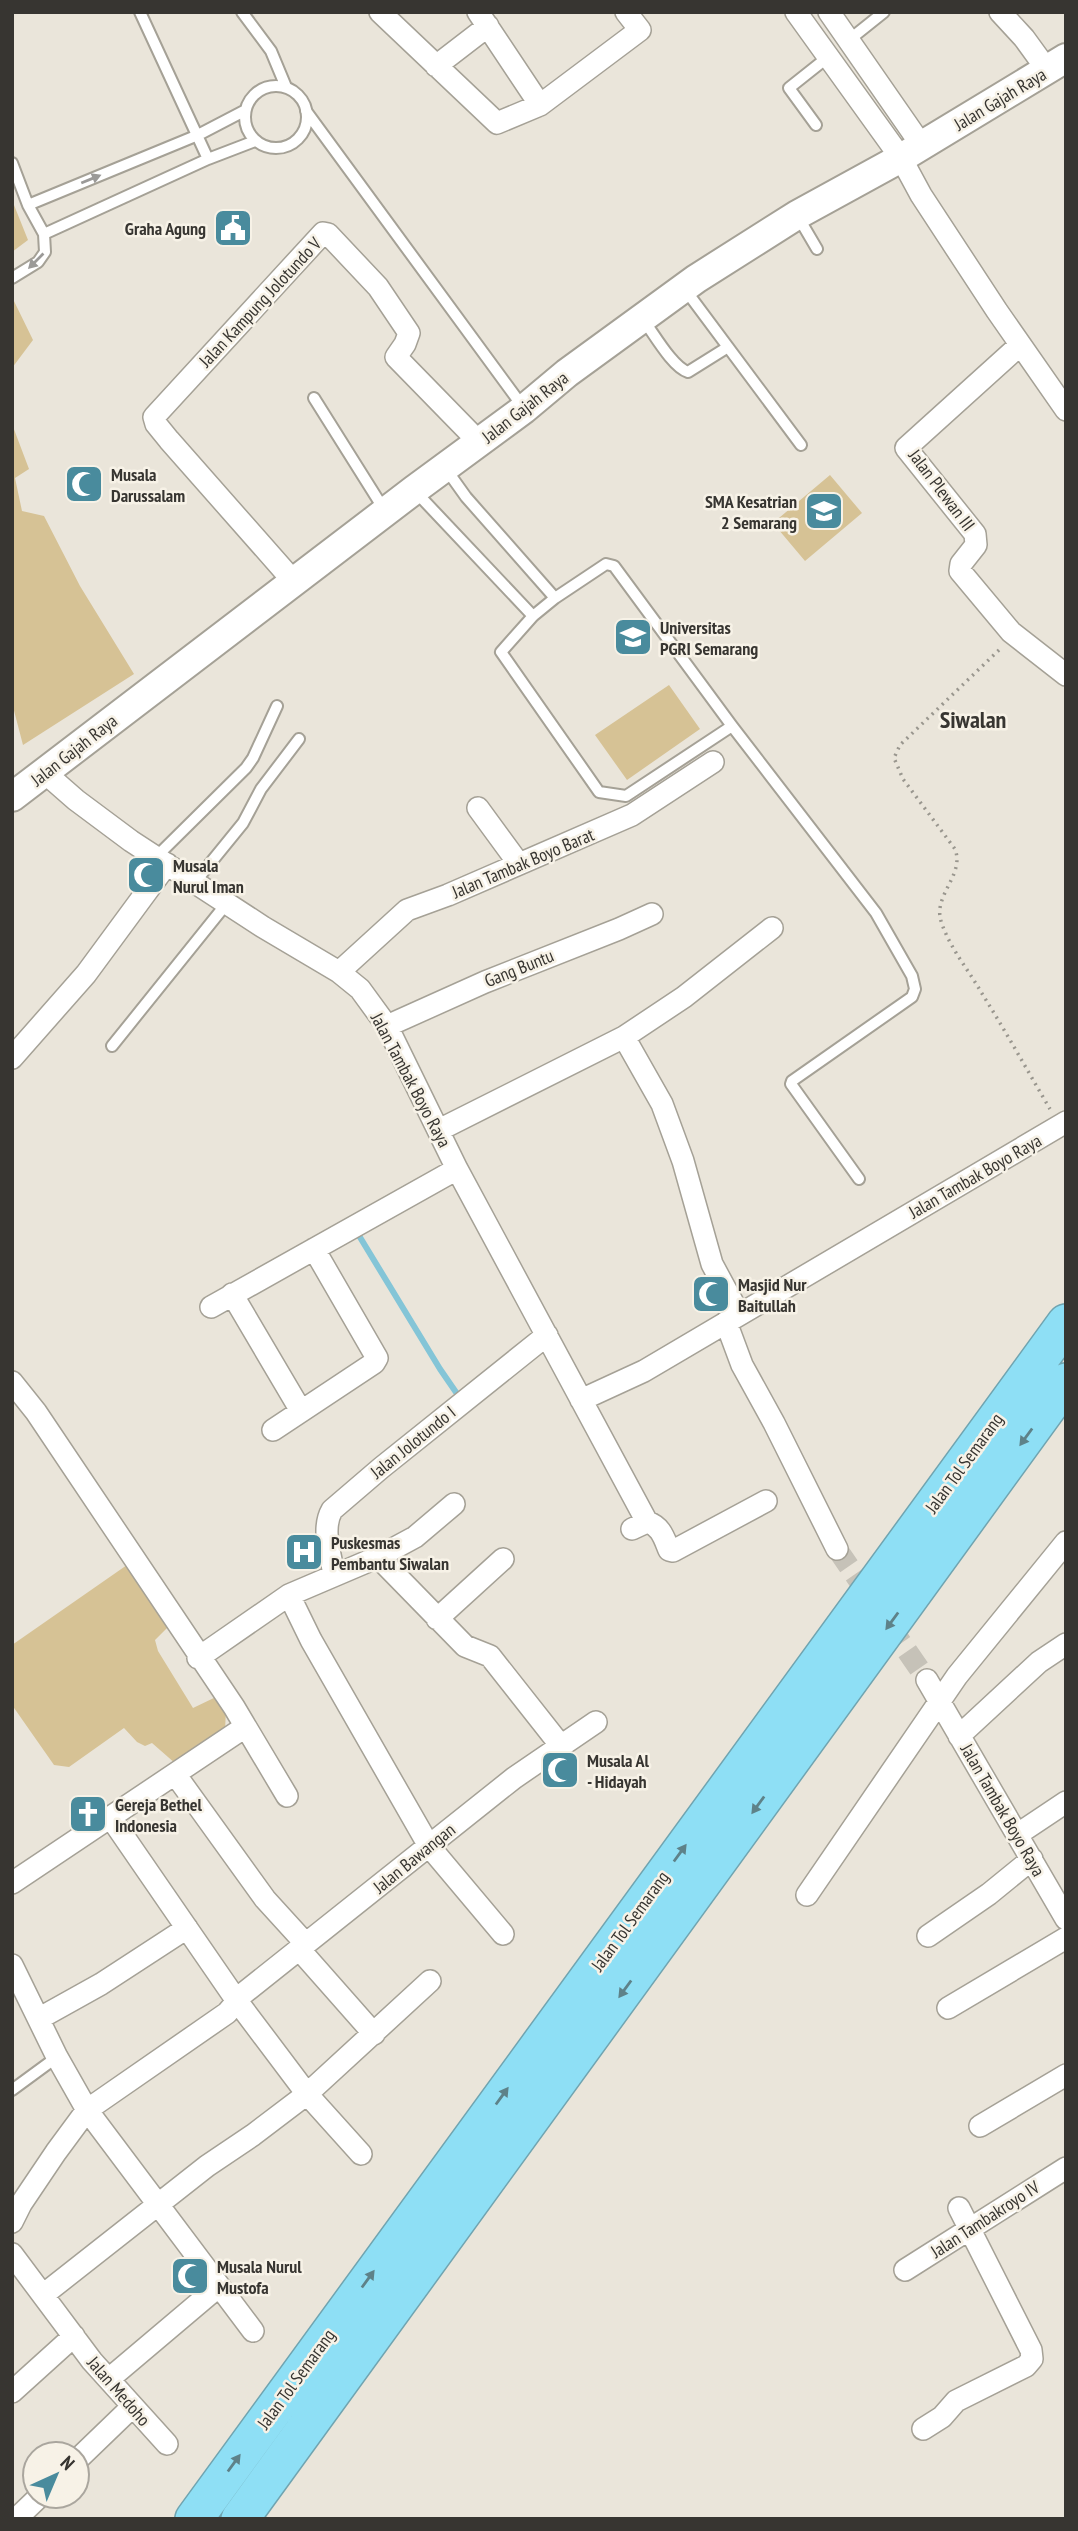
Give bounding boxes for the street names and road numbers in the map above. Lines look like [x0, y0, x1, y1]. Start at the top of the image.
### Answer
street label: Jalan Gajah Raya [949, 63, 1050, 136]
street label: Jalan Kampung Jolotundo V [193, 232, 327, 372]
street label: Jalan Gajah Raya [476, 366, 573, 448]
street label: Jalan Plewan III [903, 444, 980, 535]
street label: Jalan Gajah Raya [25, 709, 122, 791]
street label: Jalan Tambak Boyo Barat [448, 823, 598, 904]
street label: Gang Buntu [481, 944, 557, 992]
street label: Jalan Tambak Boyo Raya [365, 1008, 456, 1151]
street label: Jalan Tambak Boyo Raya [904, 1129, 1045, 1224]
street label: Jalan Jolotundo I [365, 1401, 460, 1484]
street label: Jalan Tol Semarang [919, 1408, 1008, 1518]
street label: Jalan Tambak Boyo Raya [955, 1739, 1050, 1880]
street label: Jalan Bawangan [368, 1818, 460, 1899]
street label: Jalan Tol Semarang [585, 1866, 674, 1976]
street label: Jalan Tambakroyo IV [925, 2175, 1044, 2263]
street label: Jalan Tol Semarang [251, 2324, 340, 2434]
street label: Jalan Medoho [82, 2351, 156, 2431]

